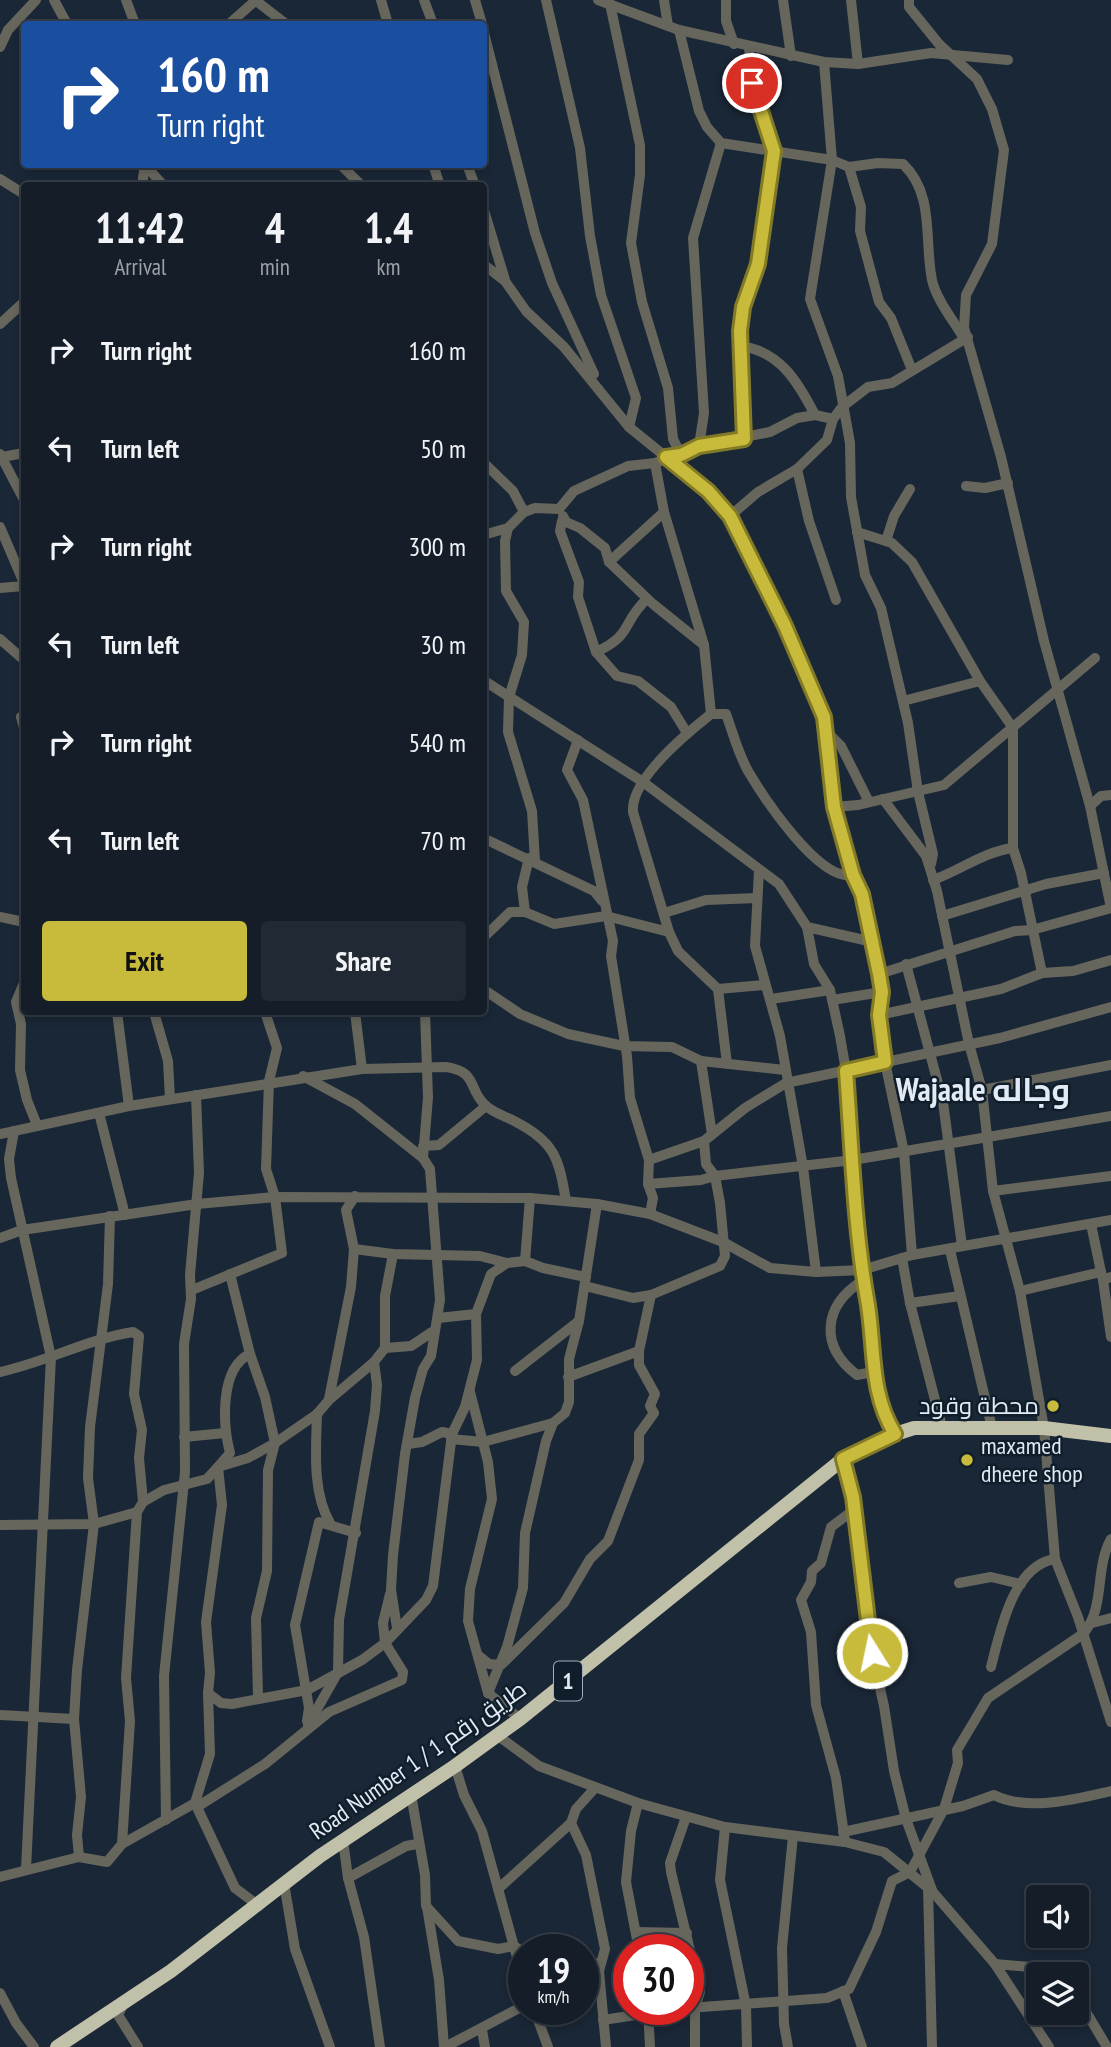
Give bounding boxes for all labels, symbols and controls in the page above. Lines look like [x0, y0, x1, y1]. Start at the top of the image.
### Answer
text: 160 m [157, 42, 270, 106]
icon: right [42, 49, 133, 140]
pin [722, 53, 782, 113]
icon: arrive [733, 64, 771, 102]
text: Turn right [157, 104, 265, 146]
text: 11:42 [95, 200, 186, 255]
text: 4 [265, 200, 285, 255]
text: 1.4 [364, 200, 413, 255]
text: Arrival [114, 252, 166, 281]
text: min [260, 252, 290, 281]
text: km [377, 252, 400, 281]
icon: right [42, 331, 80, 369]
text: Turn right [101, 334, 192, 367]
text: 160 m [408, 334, 466, 367]
icon: left [42, 429, 80, 467]
text: Turn left [101, 432, 179, 465]
text: 50 m [420, 432, 466, 465]
icon: right [42, 527, 80, 565]
text: Turn right [101, 530, 192, 563]
text: 300 m [408, 530, 466, 563]
icon: left [42, 625, 80, 663]
text: Turn left [101, 628, 179, 661]
text: 30 m [420, 628, 466, 661]
icon: right [42, 723, 80, 761]
text: Turn right [101, 726, 192, 759]
text: 540 m [408, 726, 466, 759]
icon: left [42, 821, 80, 859]
text: Turn left [101, 824, 179, 857]
text: 70 m [420, 824, 466, 857]
button: Exit [42, 921, 247, 1001]
button: Share [261, 921, 466, 1001]
district label: Wajaale وجاله [895, 1068, 1070, 1110]
place label: محطة وقود [919, 1390, 1039, 1421]
marker: محطة وقود [1045, 1398, 1061, 1414]
place label: maxamed dheere shop [981, 1430, 1083, 1489]
marker: maxamed dheere shop [959, 1452, 975, 1468]
position arrow [835, 1616, 909, 1690]
road number: 1 [554, 1662, 582, 1700]
street label: Road Number 1 / طريق رقم 1 [303, 1673, 533, 1847]
map controls [1026, 1885, 1089, 2025]
button: sound [1026, 1885, 1089, 1948]
speed limit sign: 30 [613, 1934, 704, 2025]
text: 19 [537, 1947, 570, 1993]
button: layers [1026, 1962, 1089, 2025]
text: km/h [538, 1985, 569, 2008]

